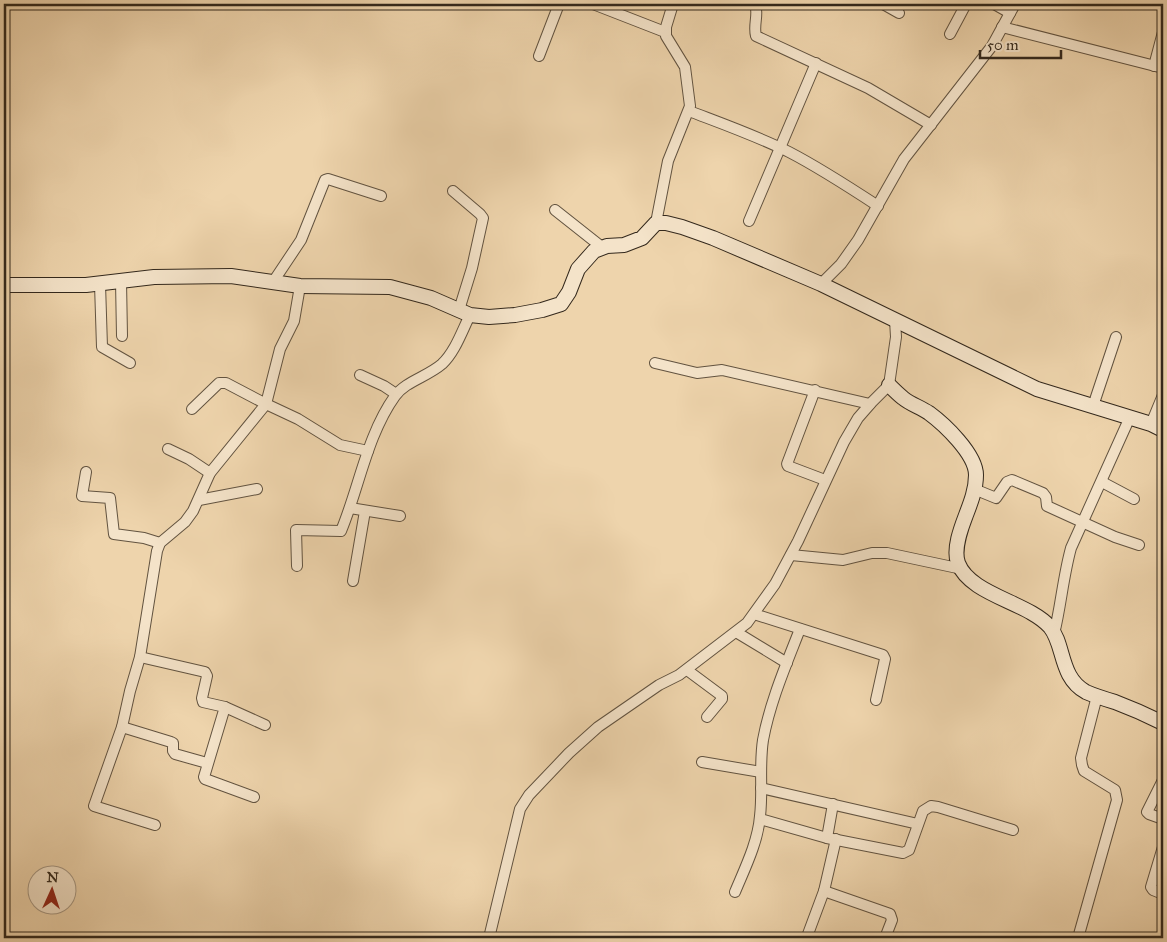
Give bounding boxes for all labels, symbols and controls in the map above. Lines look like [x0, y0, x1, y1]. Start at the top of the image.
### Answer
scale bar [980, 28, 1061, 60]
text: 50 m [987, 36, 1019, 54]
north arrow [28, 864, 78, 914]
text: N [46, 869, 59, 886]

